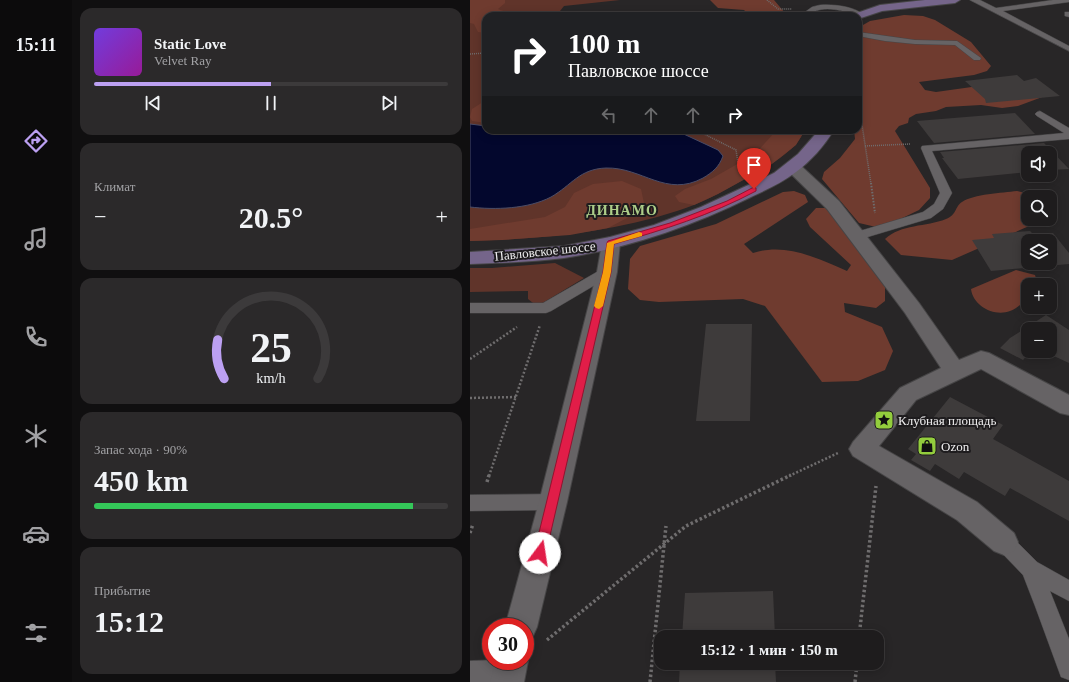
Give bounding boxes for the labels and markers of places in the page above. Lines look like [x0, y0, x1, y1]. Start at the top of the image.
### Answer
pin [737, 148, 771, 189]
place icon: Клубная площадь [873, 409, 895, 431]
place label: Клубная площадь [898, 413, 996, 428]
shop icon: Ozon [916, 435, 938, 457]
place label: Ozon [941, 439, 970, 454]

